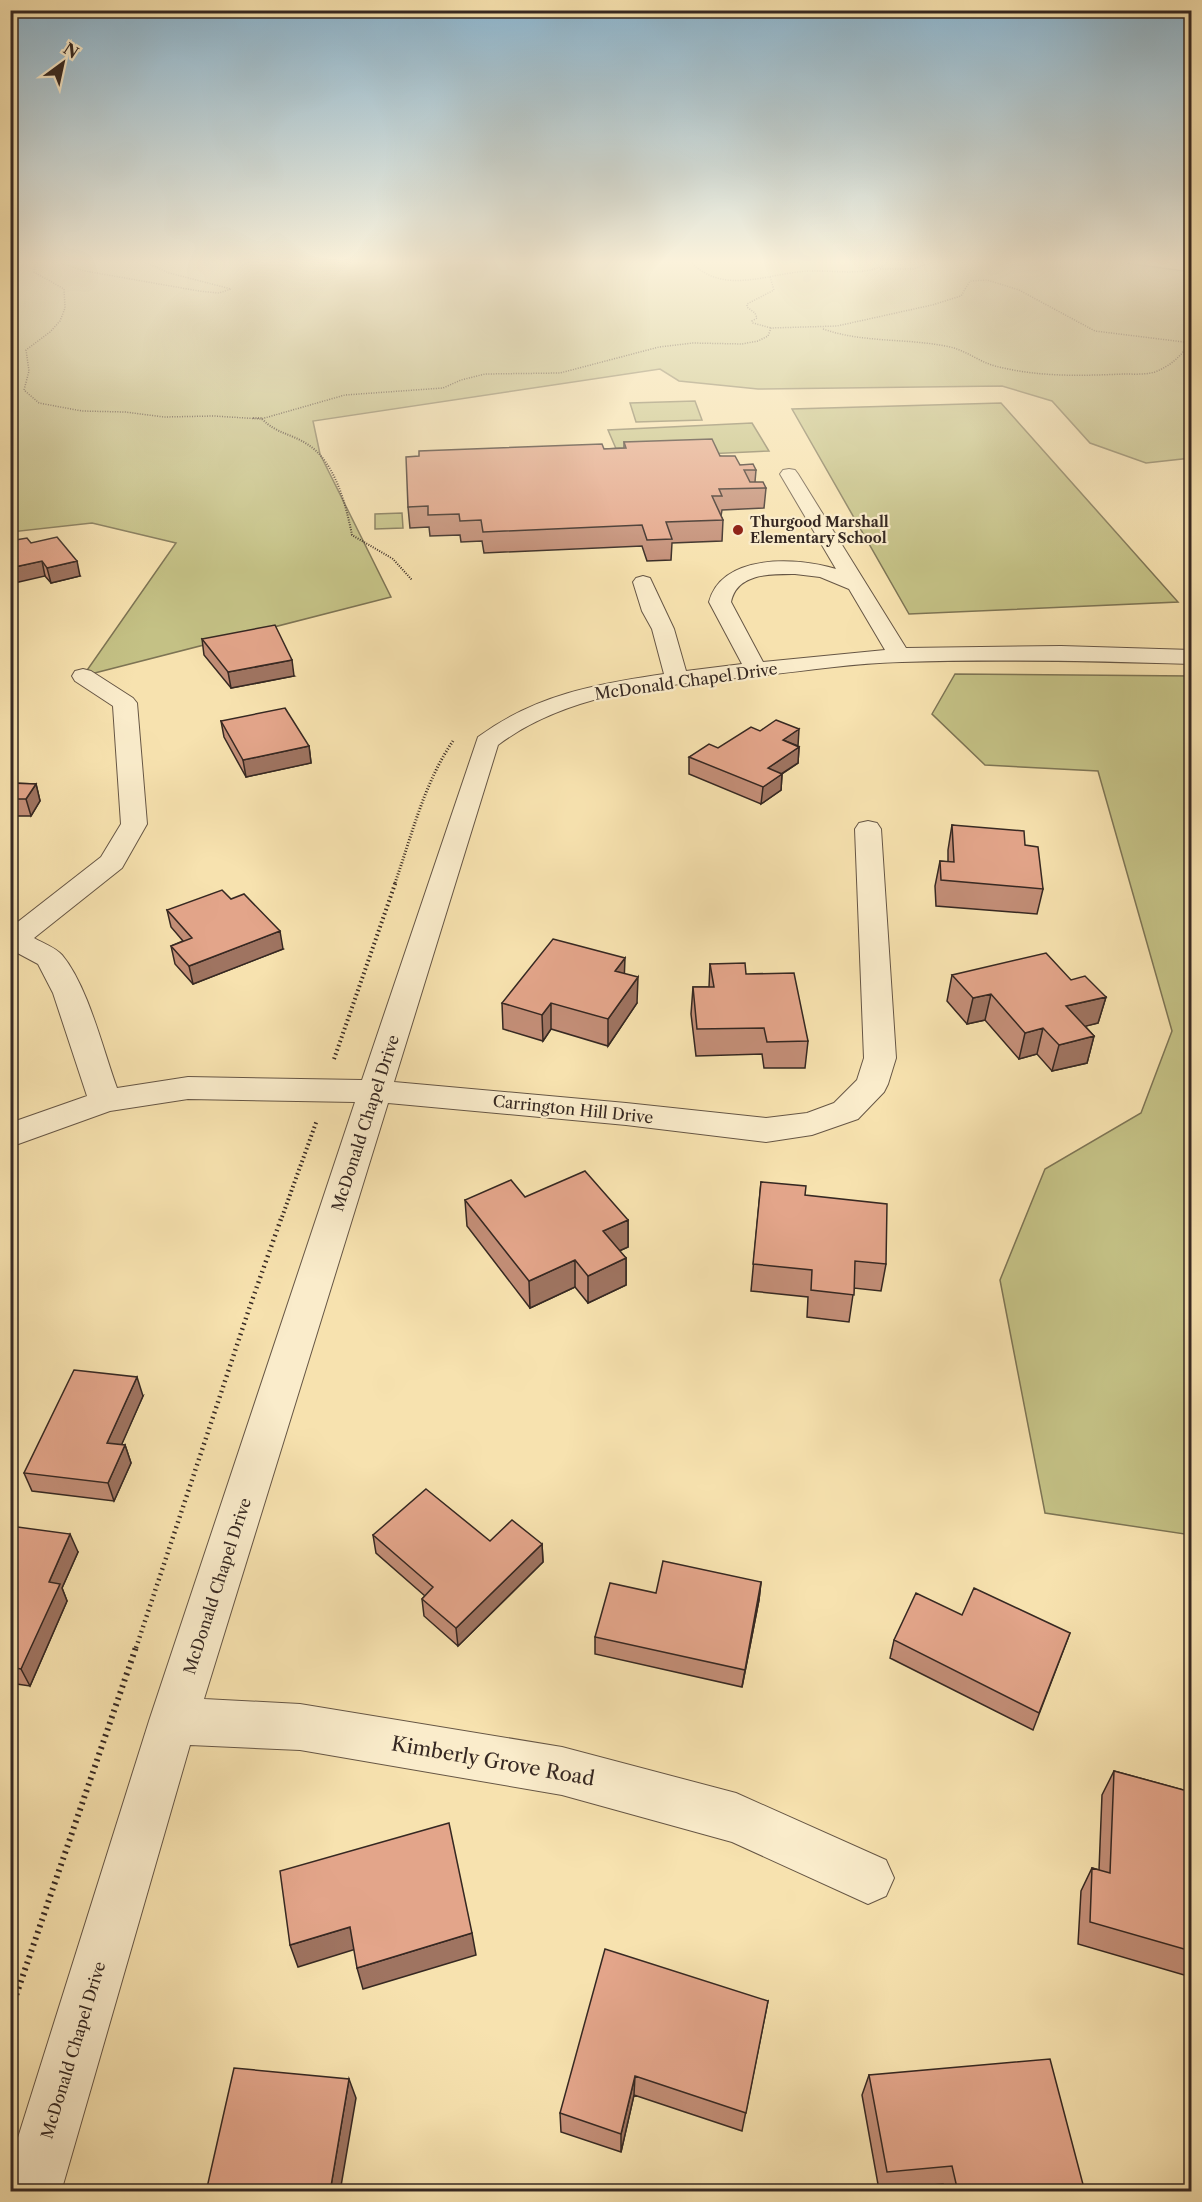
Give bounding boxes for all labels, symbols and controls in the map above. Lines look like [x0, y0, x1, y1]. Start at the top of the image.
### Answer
north arrow [33, 33, 93, 93]
text: N [60, 38, 83, 63]
place label: Thurgood Marshall Elementary School [750, 513, 889, 547]
marker: Thurgood Marshall Elementary School [731, 523, 745, 537]
street label: McDonald Chapel Drive [593, 658, 779, 704]
street label: McDonald Chapel Drive [327, 1032, 403, 1214]
street label: Carrington Hill Drive [492, 1091, 654, 1127]
street label: McDonald Chapel Drive [179, 1495, 255, 1677]
street label: Kimberly Grove Road [390, 1731, 596, 1791]
street label: McDonald Chapel Drive [36, 1959, 110, 2141]

